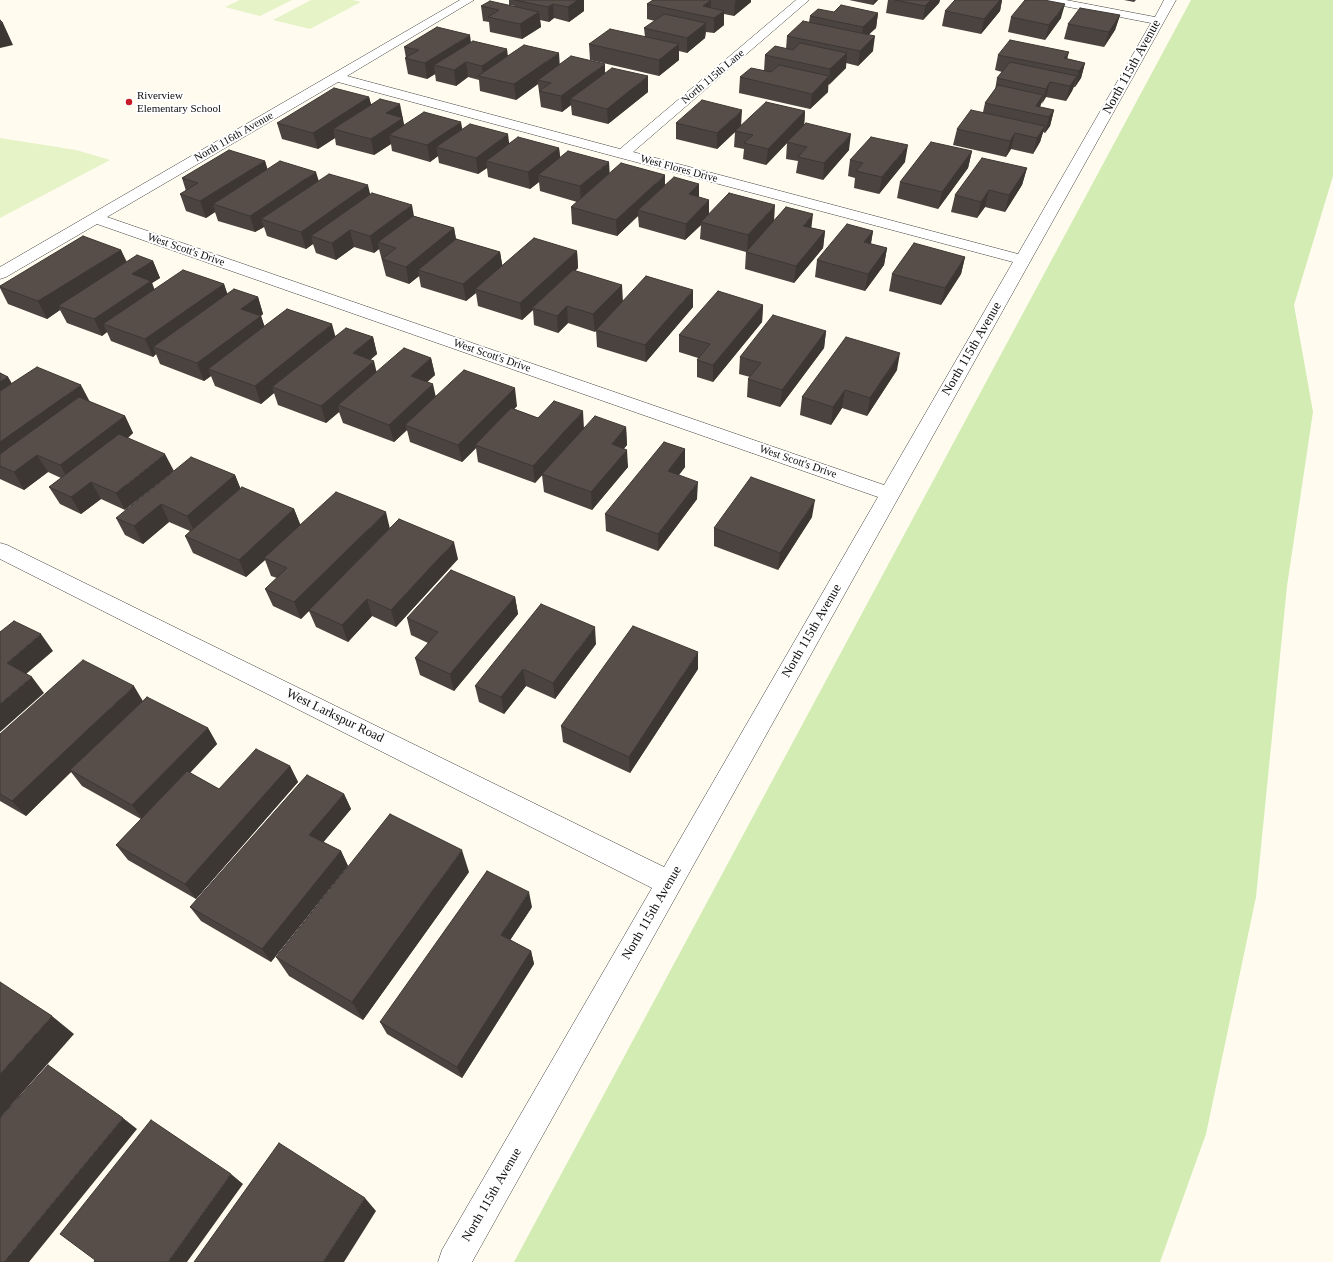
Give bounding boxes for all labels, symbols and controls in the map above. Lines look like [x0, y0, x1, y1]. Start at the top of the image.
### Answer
street label: North 115th Avenue [1100, 17, 1164, 117]
street label: North 115th Lane [679, 47, 747, 107]
place label: Riverview Elementary School [137, 89, 221, 115]
marker: Riverview Elementary School [124, 97, 134, 107]
street label: North 116th Avenue [192, 109, 276, 165]
street label: West Flores Drive [639, 152, 719, 186]
street label: West Scott's Drive [145, 231, 227, 269]
street label: North 115th Avenue [939, 299, 1005, 399]
street label: West Scott's Drive [451, 337, 533, 375]
street label: West Scott's Drive [757, 443, 839, 481]
street label: North 115th Avenue [779, 581, 845, 681]
street label: West Larkspur Road [284, 686, 386, 746]
street label: North 115th Avenue [619, 863, 685, 963]
street label: North 115th Avenue [459, 1145, 525, 1245]

